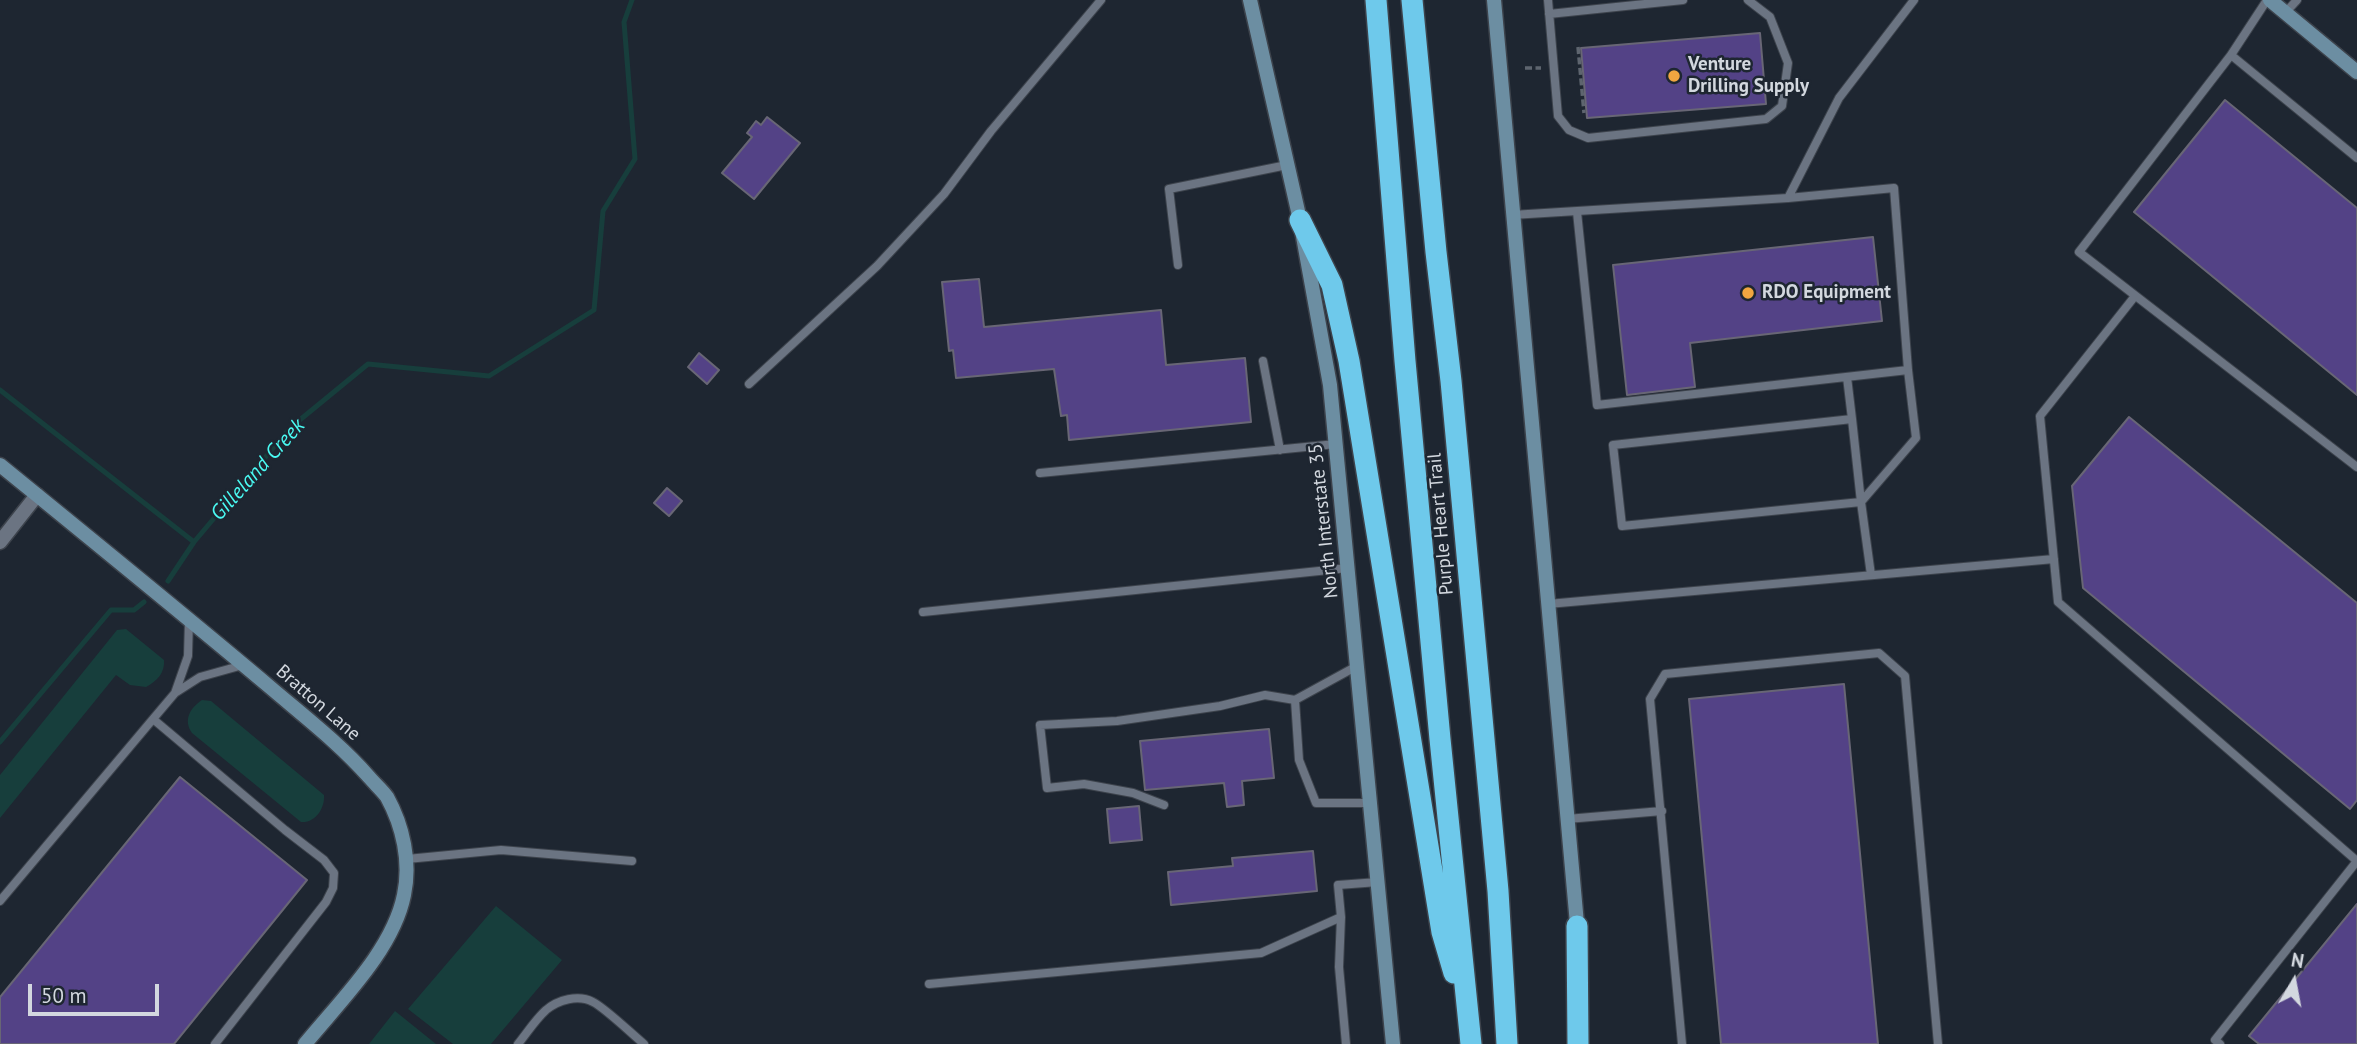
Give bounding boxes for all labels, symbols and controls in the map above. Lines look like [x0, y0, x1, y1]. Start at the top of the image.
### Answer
place label: Venture Drilling Supply [1688, 54, 1809, 98]
marker: Venture Drilling Supply [1666, 68, 1682, 84]
place label: RDO Equipment [1762, 282, 1891, 304]
marker: RDO Equipment [1740, 285, 1756, 301]
water label: Gilleland Creek [206, 414, 310, 526]
street label: North Interstate 35 [1305, 442, 1343, 600]
street label: Purple Heart Trail [1423, 452, 1459, 596]
street label: Bratton Lane [271, 660, 365, 746]
north arrow [2259, 946, 2329, 1016]
text: N [2289, 947, 2306, 973]
scale bar [32, 970, 163, 1014]
text: 50 m [41, 982, 87, 1009]

